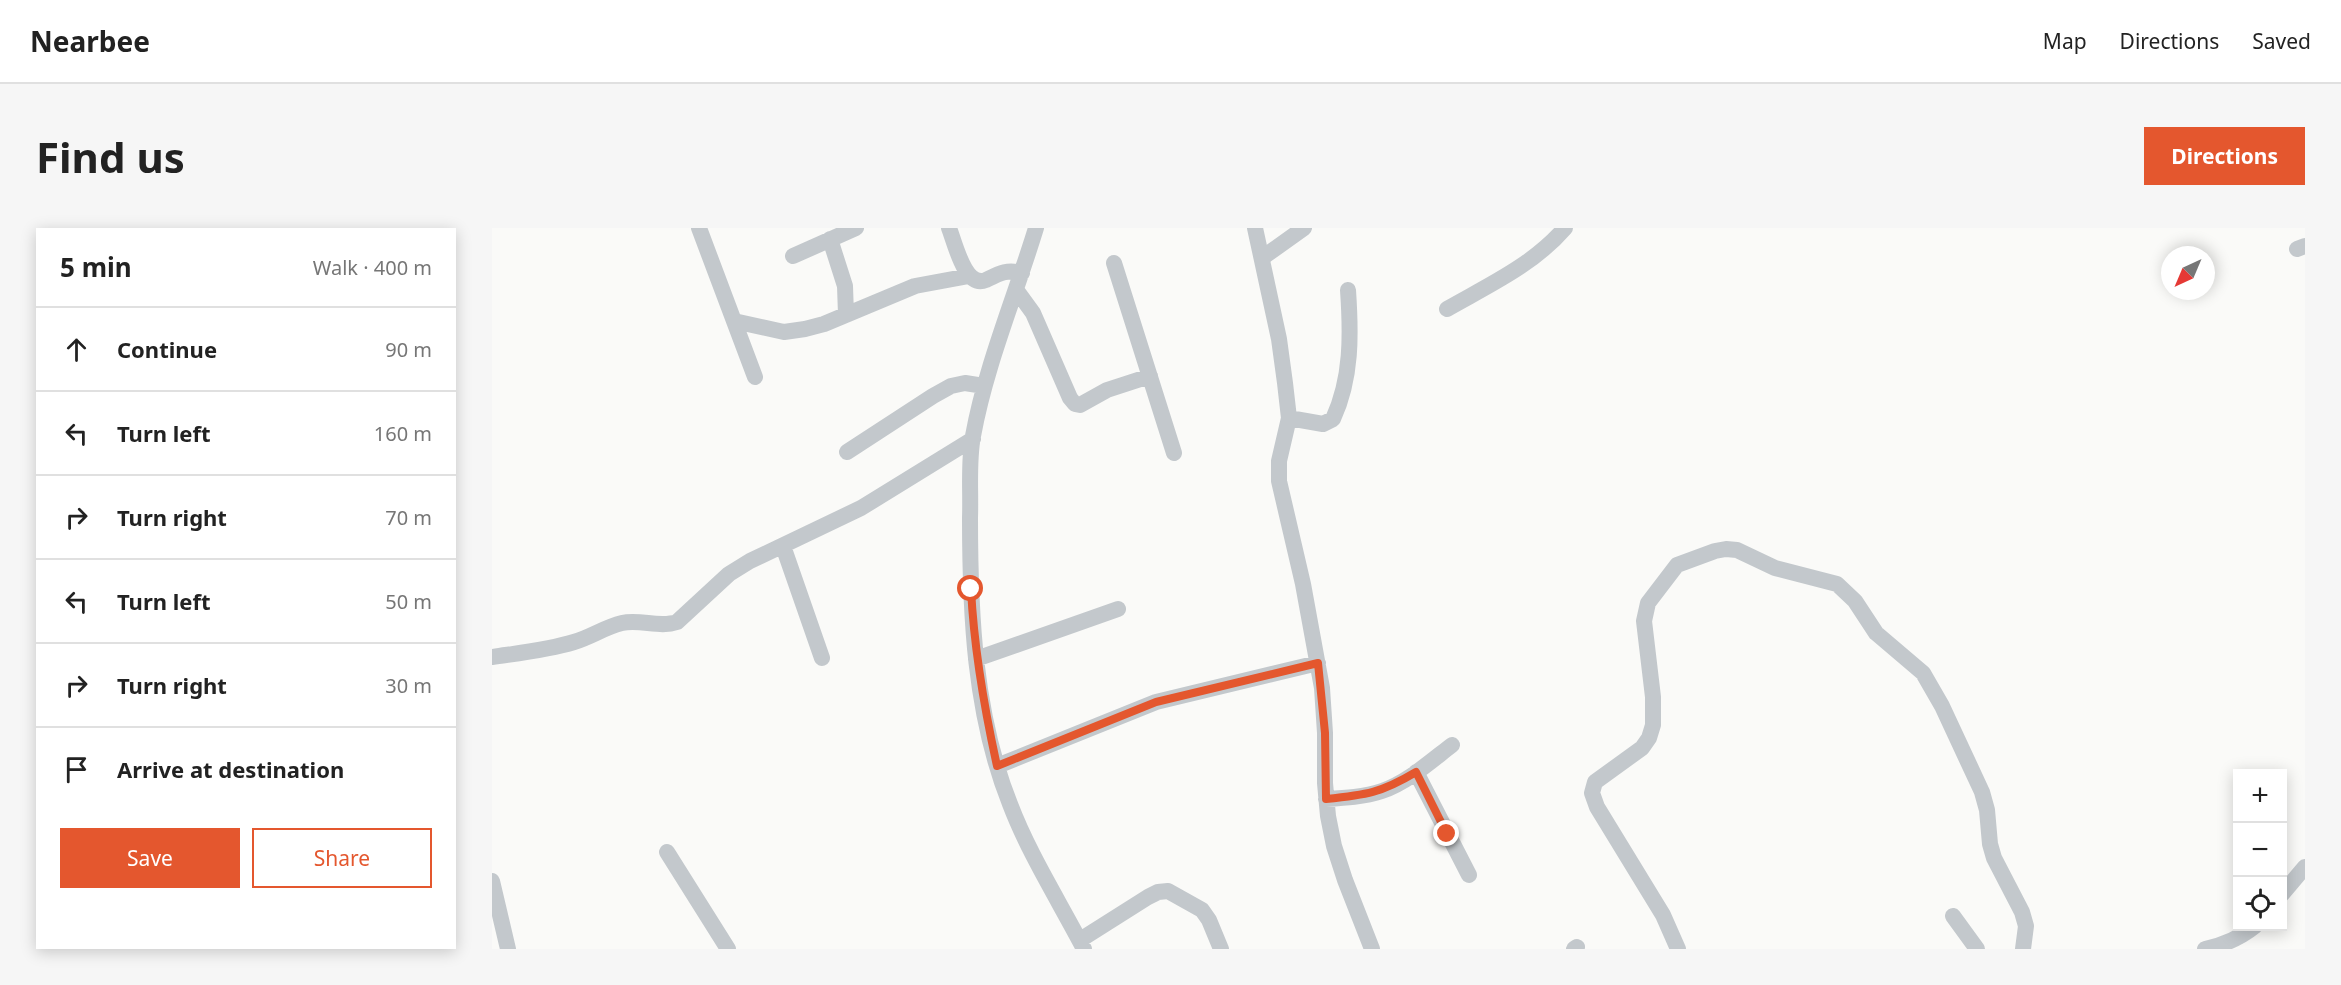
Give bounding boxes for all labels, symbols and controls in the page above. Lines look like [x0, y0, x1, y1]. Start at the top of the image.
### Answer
text: Nearbee [30, 22, 150, 60]
text: Map [2043, 27, 2087, 55]
text: Directions [2120, 27, 2219, 55]
text: Saved [2252, 27, 2311, 55]
button: Directions [2144, 127, 2305, 185]
text: Find us [36, 128, 185, 185]
north arrow [2161, 246, 2215, 300]
text: 5 min [60, 249, 132, 285]
text: Walk · 400 m [313, 254, 432, 281]
icon: ahead [60, 333, 93, 366]
text: Continue [117, 334, 217, 364]
text: 90 m [385, 336, 432, 363]
icon: left [60, 417, 93, 450]
text: Turn left [117, 418, 211, 448]
text: 160 m [374, 420, 432, 447]
icon: right [60, 501, 93, 534]
text: Turn right [117, 502, 227, 532]
text: 70 m [385, 504, 432, 531]
route start [957, 575, 983, 601]
icon: left [60, 585, 93, 618]
text: Turn left [117, 586, 211, 616]
text: 50 m [385, 588, 432, 615]
icon: right [60, 669, 93, 702]
text: Turn right [117, 670, 227, 700]
text: 30 m [385, 672, 432, 699]
icon: arrive [60, 753, 93, 786]
text: Arrive at destination [117, 754, 344, 784]
map controls [2233, 769, 2287, 931]
button: + [2233, 769, 2287, 823]
route end [1433, 820, 1459, 846]
button: − [2233, 823, 2287, 877]
button: Save [60, 828, 240, 888]
button: Share [252, 828, 432, 888]
button: locate [2233, 877, 2287, 931]

